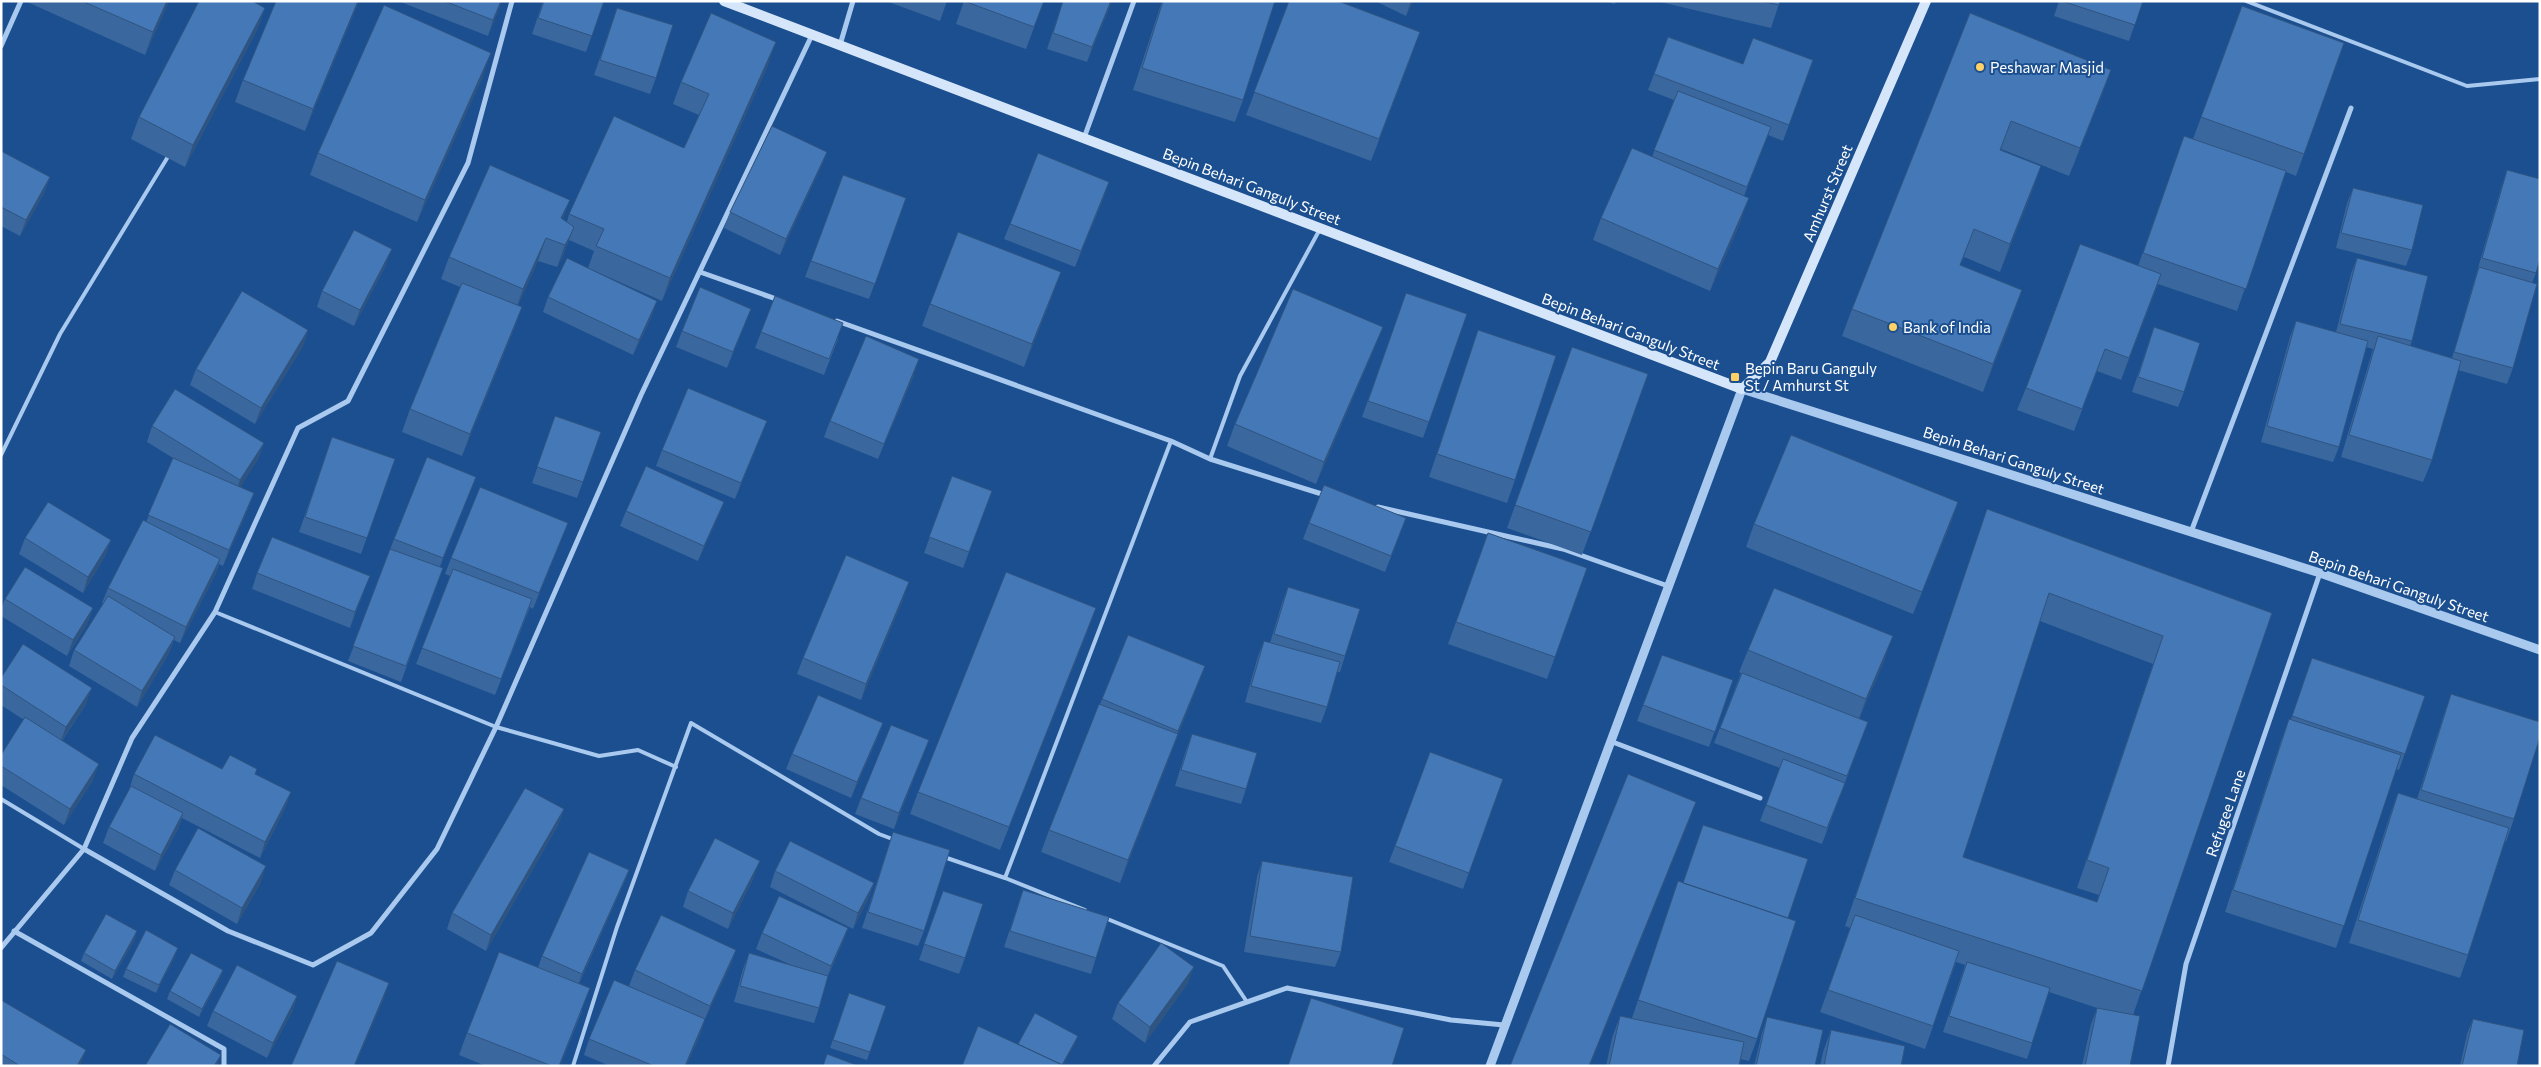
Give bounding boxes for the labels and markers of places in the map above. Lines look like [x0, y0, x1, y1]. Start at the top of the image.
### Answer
place label: Peshawar Masjid [1990, 58, 2104, 76]
marker: Peshawar Masjid [1974, 61, 1986, 73]
place label: Bank of India [1903, 318, 1991, 336]
marker: Bank of India [1887, 321, 1899, 333]
place label: Bepin Baru Ganguly St / Amhurst St [1745, 359, 1877, 394]
marker: Bepin Baru Ganguly St / Amhurst St [1729, 371, 1741, 383]

